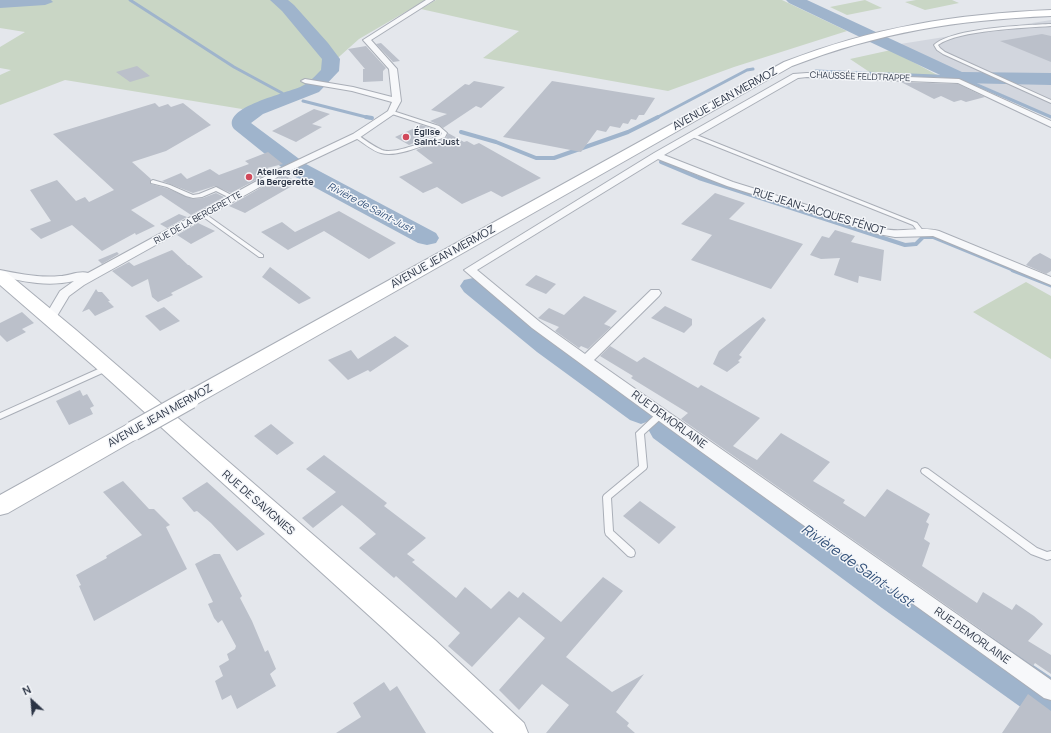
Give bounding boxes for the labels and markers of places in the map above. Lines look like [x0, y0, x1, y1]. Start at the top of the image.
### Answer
place label: Église Saint-Just [414, 127, 460, 148]
marker: Église Saint-Just [401, 132, 411, 142]
place label: Ateliers de la Bergerette [257, 167, 314, 188]
marker: Ateliers de la Bergerette [244, 172, 254, 182]

